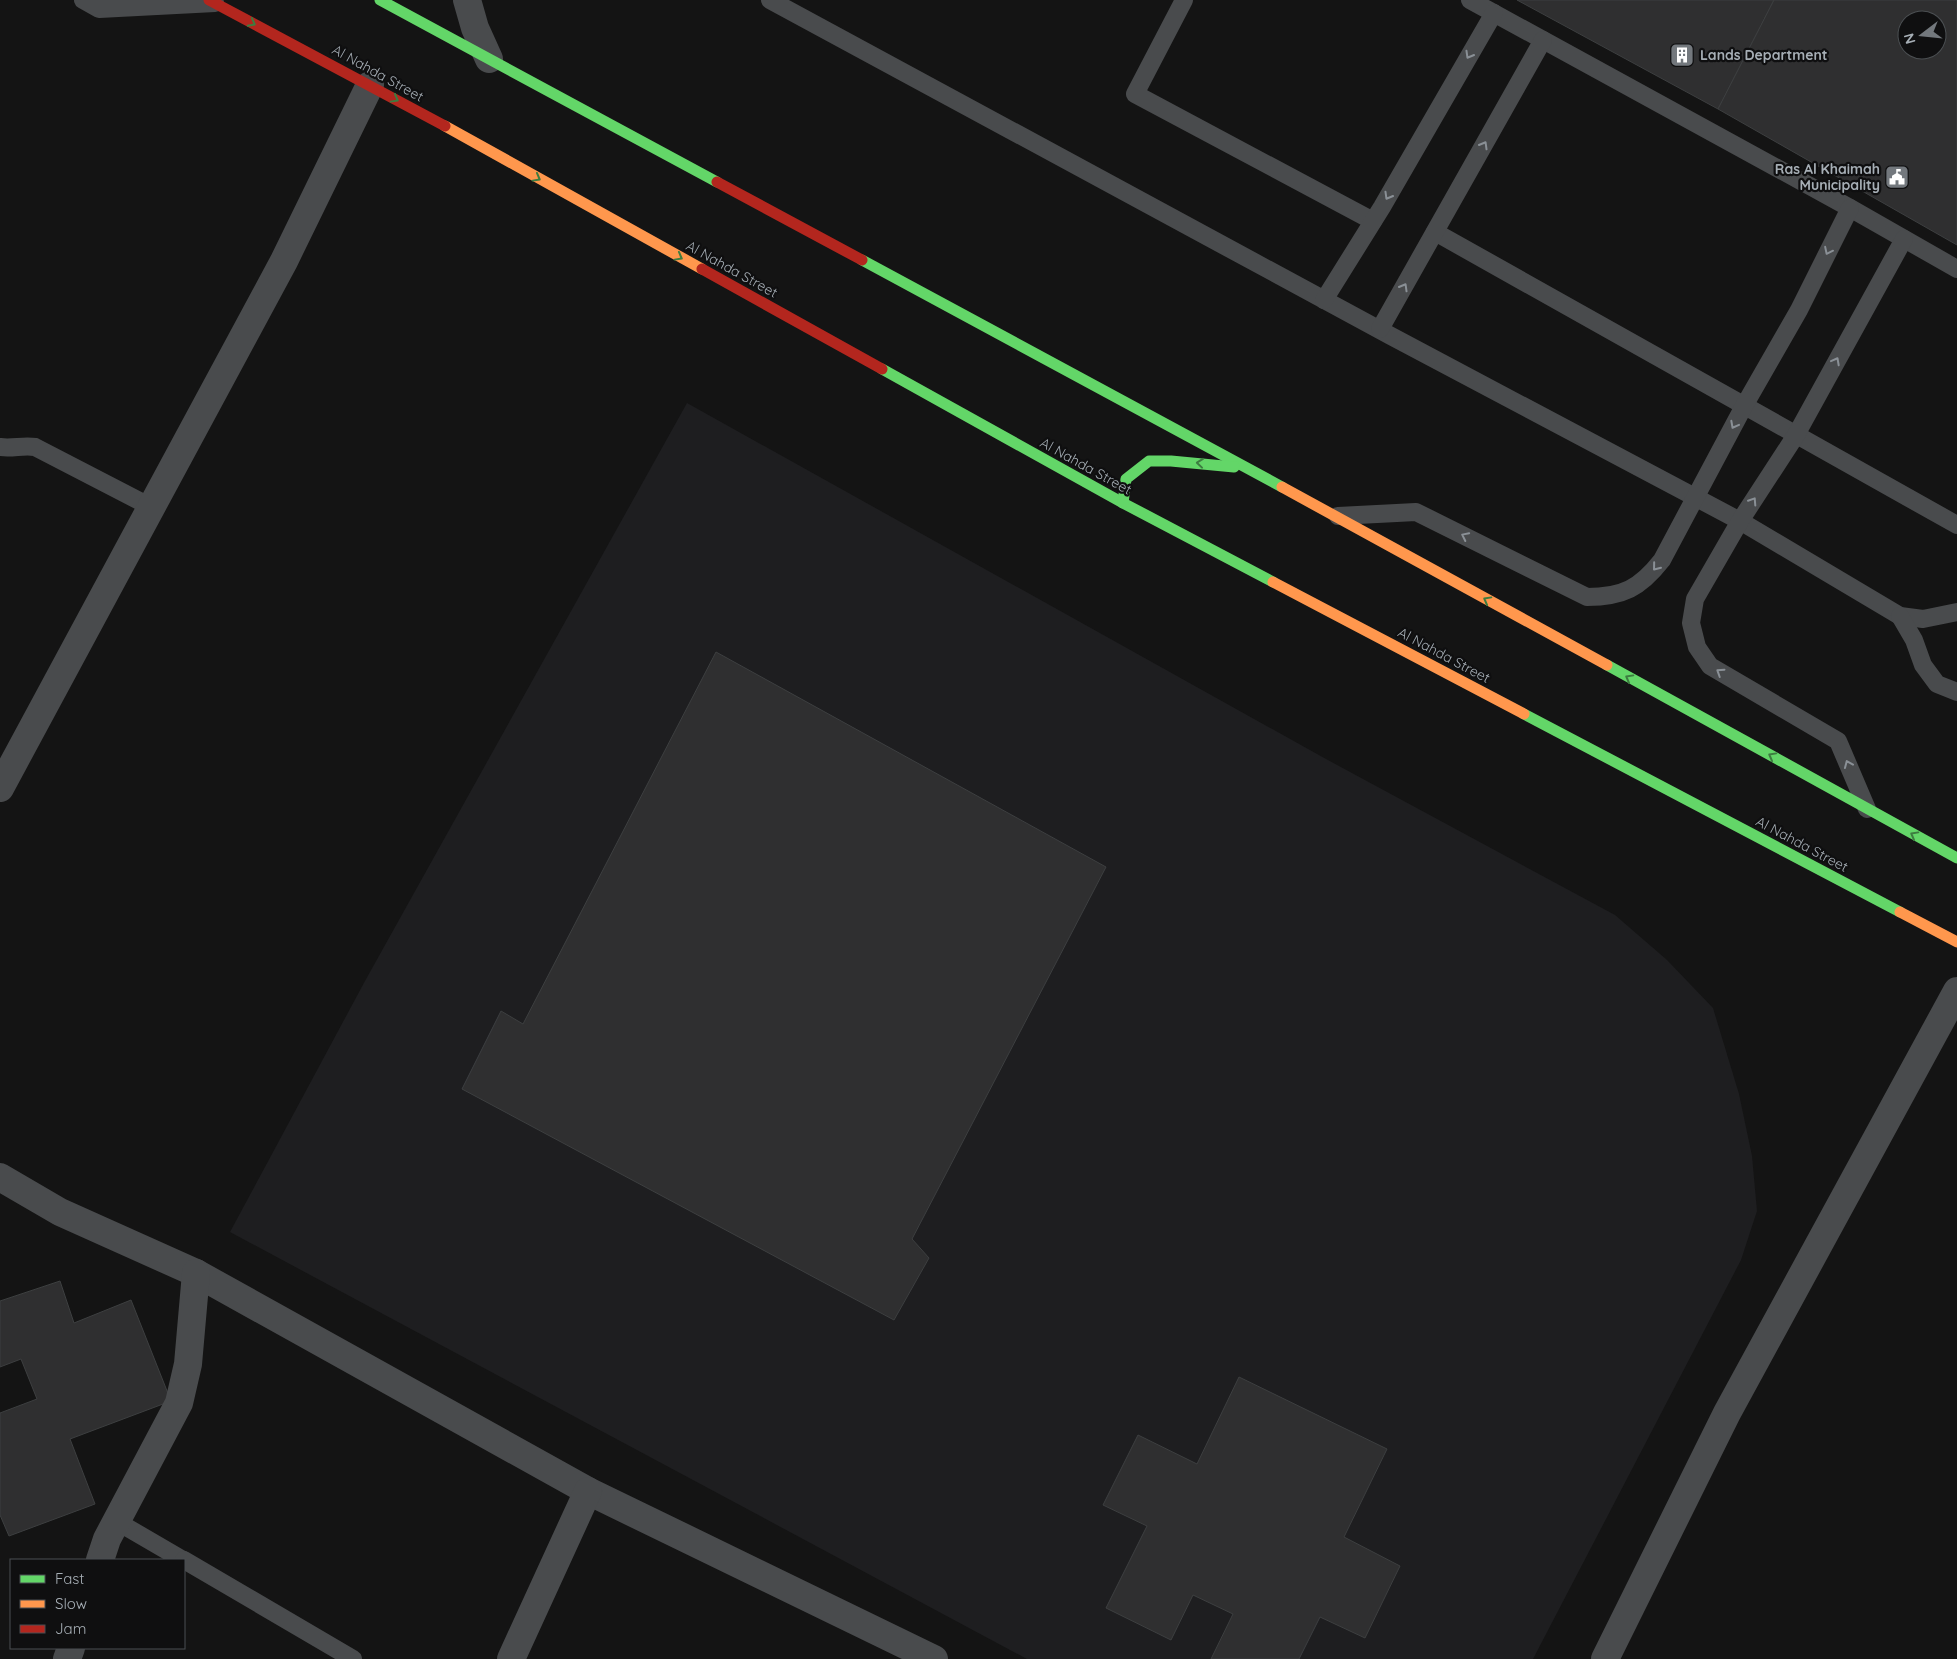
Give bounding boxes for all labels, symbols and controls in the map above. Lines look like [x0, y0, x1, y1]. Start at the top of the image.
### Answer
north arrow [1897, 10, 1947, 60]
one-way arrow [247, 17, 256, 27]
text: N [1899, 31, 1920, 46]
street label: Al Nahda Street [329, 40, 427, 106]
building icon: Lands Department [1669, 42, 1695, 68]
place label: Lands Department [1700, 46, 1828, 64]
one-way arrow [1466, 49, 1476, 58]
one-way arrow [390, 93, 399, 103]
one-way arrow [1478, 142, 1488, 151]
place label: Ras Al Khaimah Municipality [1775, 160, 1880, 194]
public building icon: Ras Al Khaimah Municipality [1884, 164, 1910, 190]
one-way arrow [532, 172, 541, 182]
one-way arrow [1385, 190, 1395, 199]
street label: Al Nahda Street [683, 236, 781, 302]
one-way arrow [1824, 246, 1834, 255]
one-way arrow [674, 251, 683, 261]
one-way arrow [1398, 283, 1408, 292]
one-way arrow [1829, 357, 1839, 366]
one-way arrow [1730, 420, 1740, 429]
street label: Al Nahda Street [1037, 433, 1135, 499]
one-way arrow [1195, 458, 1203, 469]
one-way arrow [1747, 497, 1756, 507]
one-way arrow [1461, 532, 1470, 543]
one-way arrow [1653, 562, 1662, 571]
one-way arrow [1483, 596, 1492, 606]
street label: Al Nahda Street [1395, 623, 1493, 687]
one-way arrow [1716, 669, 1725, 678]
one-way arrow [1626, 674, 1635, 684]
one-way arrow [1768, 753, 1777, 763]
one-way arrow [1844, 760, 1855, 769]
street label: Al Nahda Street [1753, 812, 1851, 876]
one-way arrow [1910, 831, 1919, 841]
legend [10, 1559, 185, 1649]
text: Fast [55, 1569, 84, 1588]
text: Slow [55, 1594, 87, 1613]
text: Jam [55, 1619, 86, 1638]

